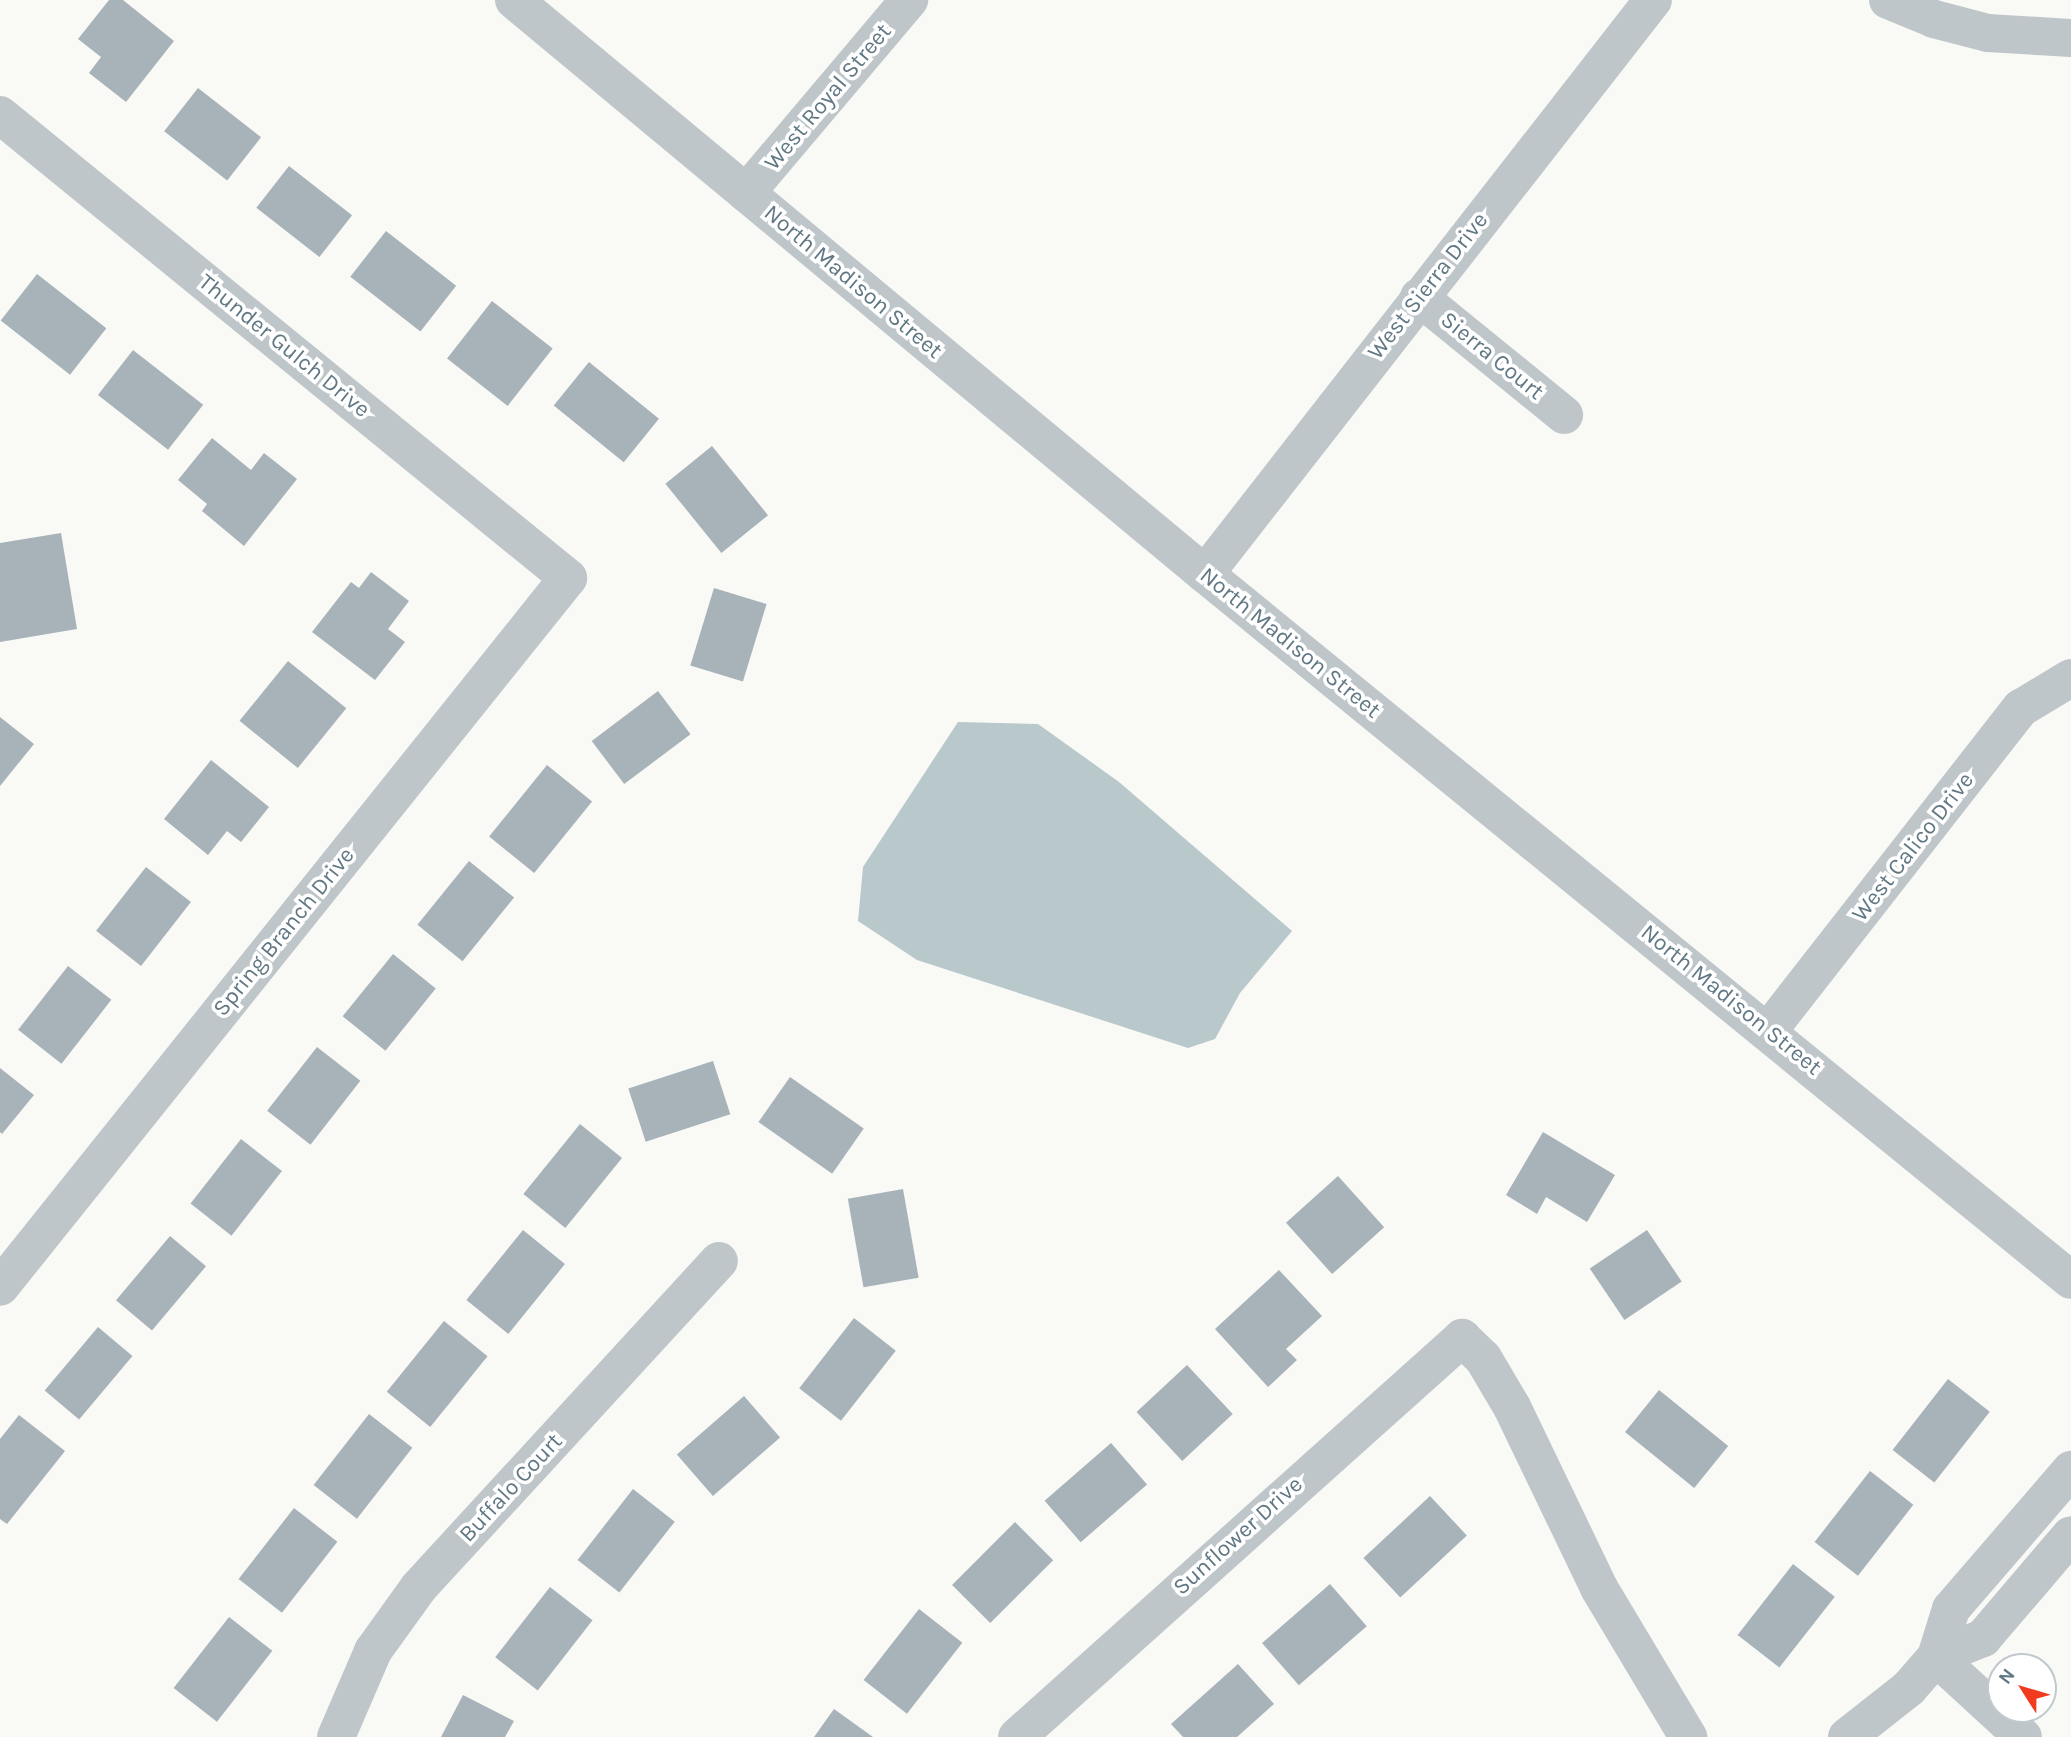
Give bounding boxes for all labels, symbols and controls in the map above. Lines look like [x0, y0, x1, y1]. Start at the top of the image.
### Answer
street label: West Royal Street [759, 18, 897, 176]
street label: North Madison Street [758, 199, 948, 365]
street label: West Sierra Drive [1362, 207, 1494, 365]
street label: Thunder Gulch Drive [193, 268, 375, 424]
street label: Sierra Court [1435, 306, 1549, 406]
street label: North Madison Street [1194, 562, 1386, 724]
street label: West Calico Drive [1846, 767, 1980, 927]
street label: Spring Branch Drive [208, 842, 360, 1022]
street label: North Madison Street [1635, 919, 1827, 1081]
street label: Buffalo Court [454, 1428, 568, 1548]
street label: Sunflower Drive [1168, 1471, 1308, 1601]
north arrow [1987, 1653, 2057, 1723]
text: N [1994, 1665, 2020, 1689]

